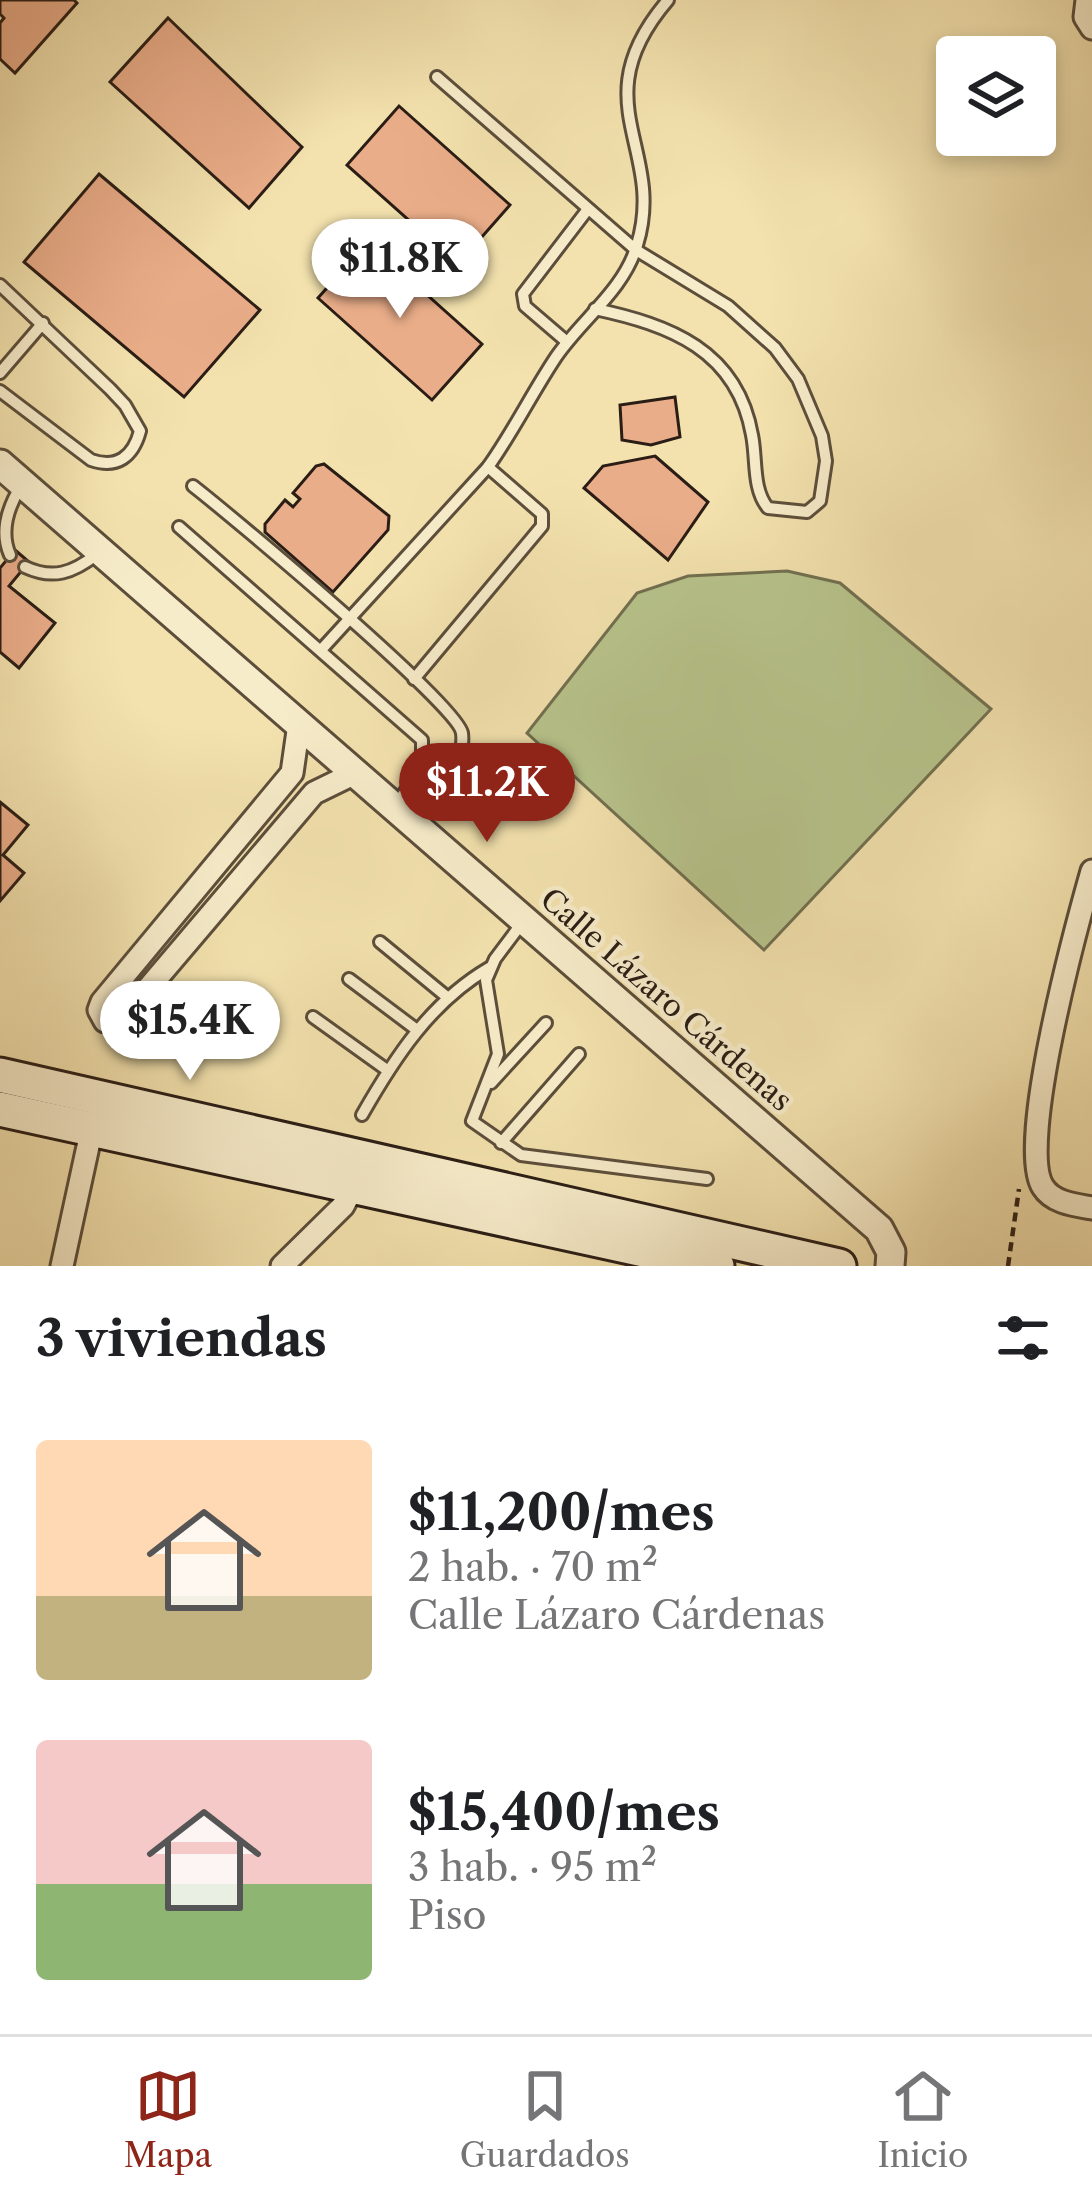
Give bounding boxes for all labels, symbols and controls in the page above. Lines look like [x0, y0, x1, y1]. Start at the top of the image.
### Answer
map controls [936, 36, 1056, 156]
button: layers [936, 36, 1056, 156]
pin: $11.8K [302, 219, 498, 321]
text: $11.8K [339, 234, 461, 282]
pin: $11.2K [389, 743, 585, 845]
text: $11.2K [426, 758, 548, 806]
street label: Calle Lázaro Cárdenas [533, 880, 800, 1119]
pin: $15.4K [92, 981, 288, 1083]
text: $15.4K [127, 996, 253, 1044]
icon: filters [990, 1305, 1056, 1371]
text: 3 viviendas [36, 1307, 327, 1369]
text: $11,200/mes [408, 1481, 715, 1543]
icon: home [132, 1488, 276, 1632]
text: 2 hab. · 70 m² [408, 1543, 658, 1591]
text: Calle Lázaro Cárdenas [408, 1591, 825, 1639]
text: $15,400/mes [408, 1781, 720, 1843]
icon: home [132, 1788, 276, 1932]
text: 3 hab. · 95 m² [408, 1843, 657, 1891]
text: Piso [408, 1891, 487, 1939]
tab: Mapa [124, 2063, 212, 2176]
tab: Guardados [460, 2063, 630, 2176]
tab: Inicio [877, 2063, 968, 2176]

